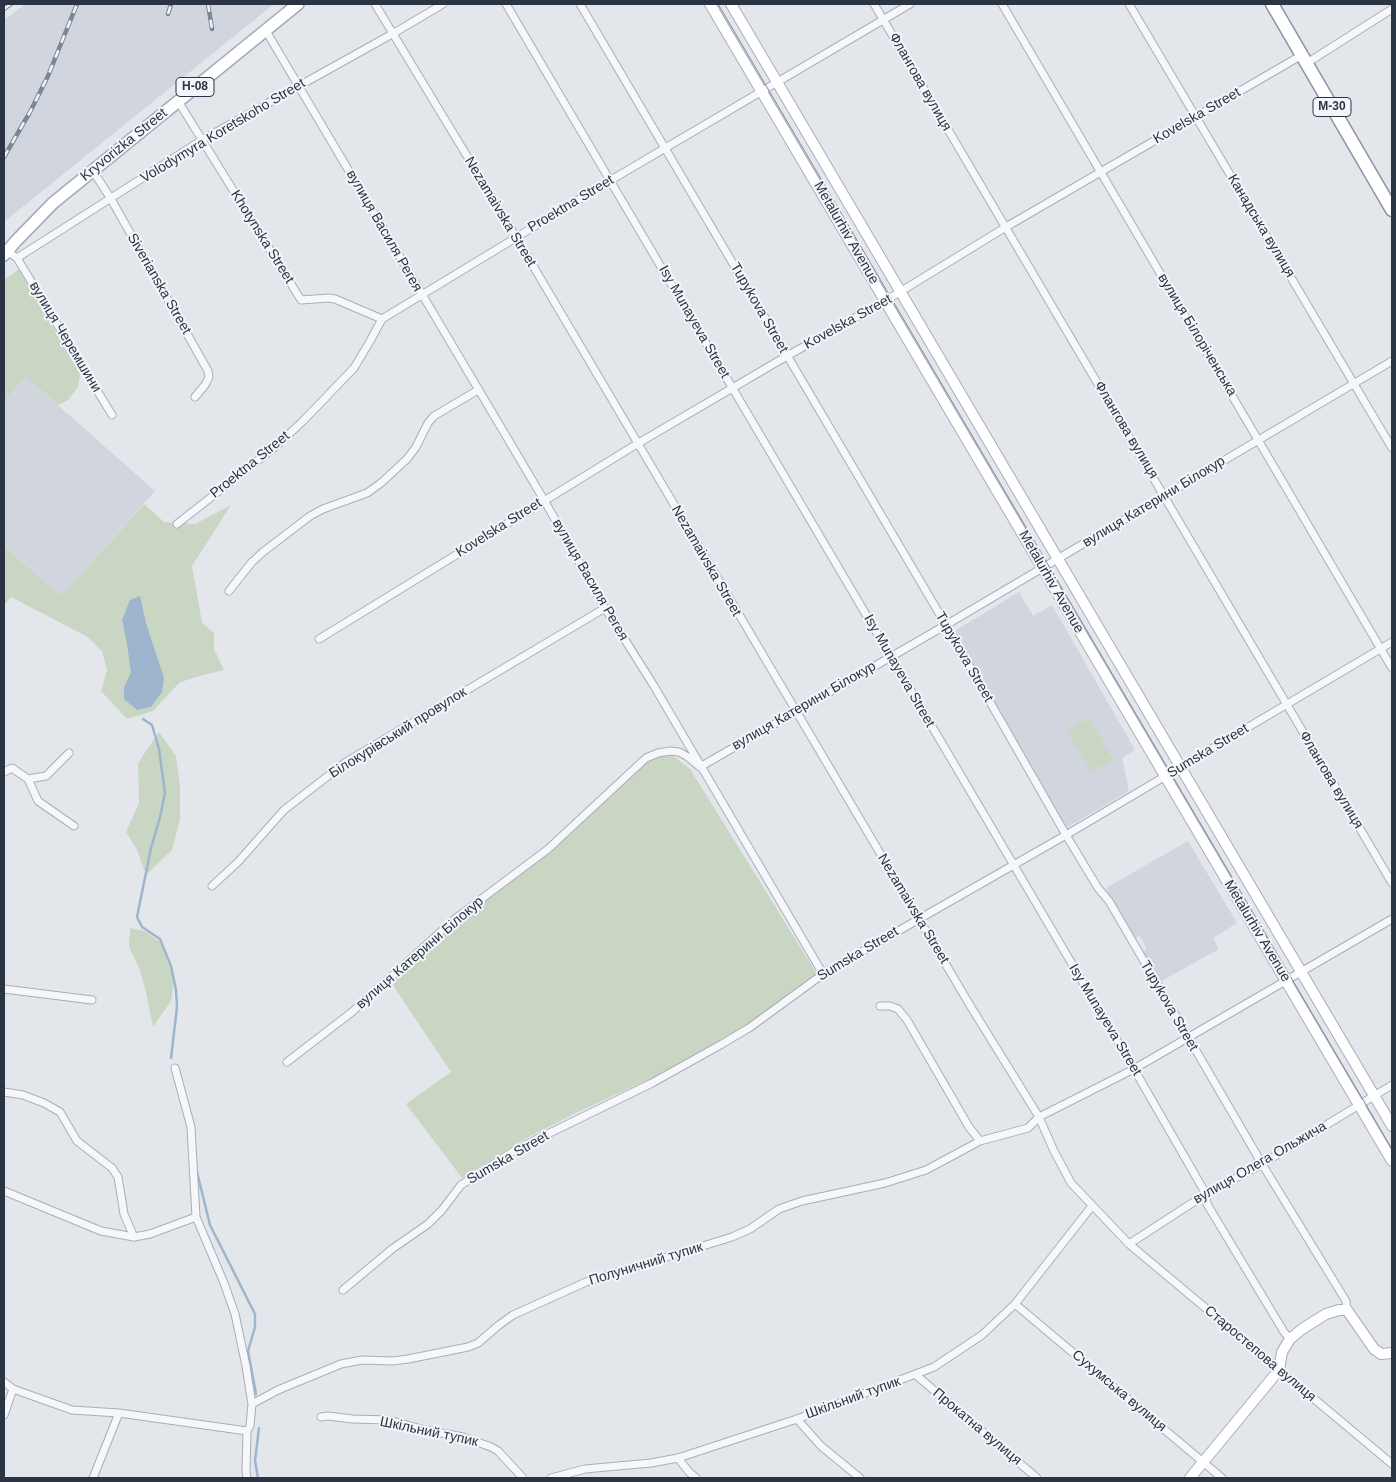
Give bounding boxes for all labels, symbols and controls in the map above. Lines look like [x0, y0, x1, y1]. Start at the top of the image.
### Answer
street label: Флангова вулиця [885, 30, 955, 134]
street label: Volodymyra Koretskoho Street [138, 75, 308, 187]
road number: Н-08 [176, 77, 214, 96]
street label: Kovelska Street [1150, 84, 1244, 148]
road number: М-30 [1313, 98, 1351, 116]
street label: Kryvorizka Street [77, 105, 171, 185]
street label: Nezamaivska Street [461, 154, 539, 270]
street label: вулиця Василя Регея [342, 167, 426, 295]
street label: Канадська вулиця [1224, 171, 1298, 281]
street label: Proektna Street [525, 172, 617, 236]
street label: Metalurhiv Avenue [810, 179, 882, 287]
street label: Khotynska Street [227, 187, 297, 287]
street label: Siverianska Street [123, 231, 195, 337]
street label: Tupykova Street [726, 260, 792, 356]
street label: Isy Munayeva Street [655, 263, 733, 381]
street label: вулиця Білоріченська [1154, 271, 1240, 399]
street label: вулиця Черемшини [25, 279, 105, 395]
street label: Kovelska Street [801, 291, 895, 353]
street label: Флангова вулиця [1090, 378, 1162, 482]
street label: Proektna Street [207, 428, 293, 502]
street label: вулиця Катерини Білокур [1080, 453, 1228, 551]
street label: Kovelska Street [453, 495, 545, 561]
street label: Nezamaivska Street [667, 503, 745, 619]
street label: вулиця Василя Регея [548, 516, 632, 644]
street label: Metalurhiv Avenue [1015, 528, 1087, 636]
street label: Tupykova Street [931, 609, 997, 705]
street label: Isy Munayeva Street [860, 612, 938, 730]
street label: вулиця Катерини Білокур [729, 658, 879, 754]
street label: Білокурівський провулок [326, 684, 470, 782]
street label: Sumska Street [1164, 720, 1252, 782]
street label: Флангова вулиця [1295, 728, 1367, 832]
street label: Nezamaivska Street [874, 851, 952, 967]
street label: Metalurhiv Avenue [1220, 877, 1294, 985]
street label: вулиця Катерини Білокур [353, 893, 487, 1013]
street label: Sumska Street [814, 923, 902, 985]
street label: Tupykova Street [1136, 958, 1202, 1054]
street label: Isy Munayeva Street [1065, 961, 1145, 1079]
street label: вулиця Олега Ольжича [1190, 1118, 1330, 1208]
street label: Sumska Street [464, 1128, 552, 1188]
street label: Полуничний тупик [587, 1239, 705, 1289]
street label: Старостепова вулиця [1201, 1302, 1319, 1406]
street label: Сухумська вулиця [1068, 1347, 1170, 1435]
street label: Шкільний тупик [803, 1373, 903, 1423]
street label: Прокатна вулиця [929, 1385, 1025, 1469]
street label: Шкільний тупик [378, 1413, 480, 1451]

